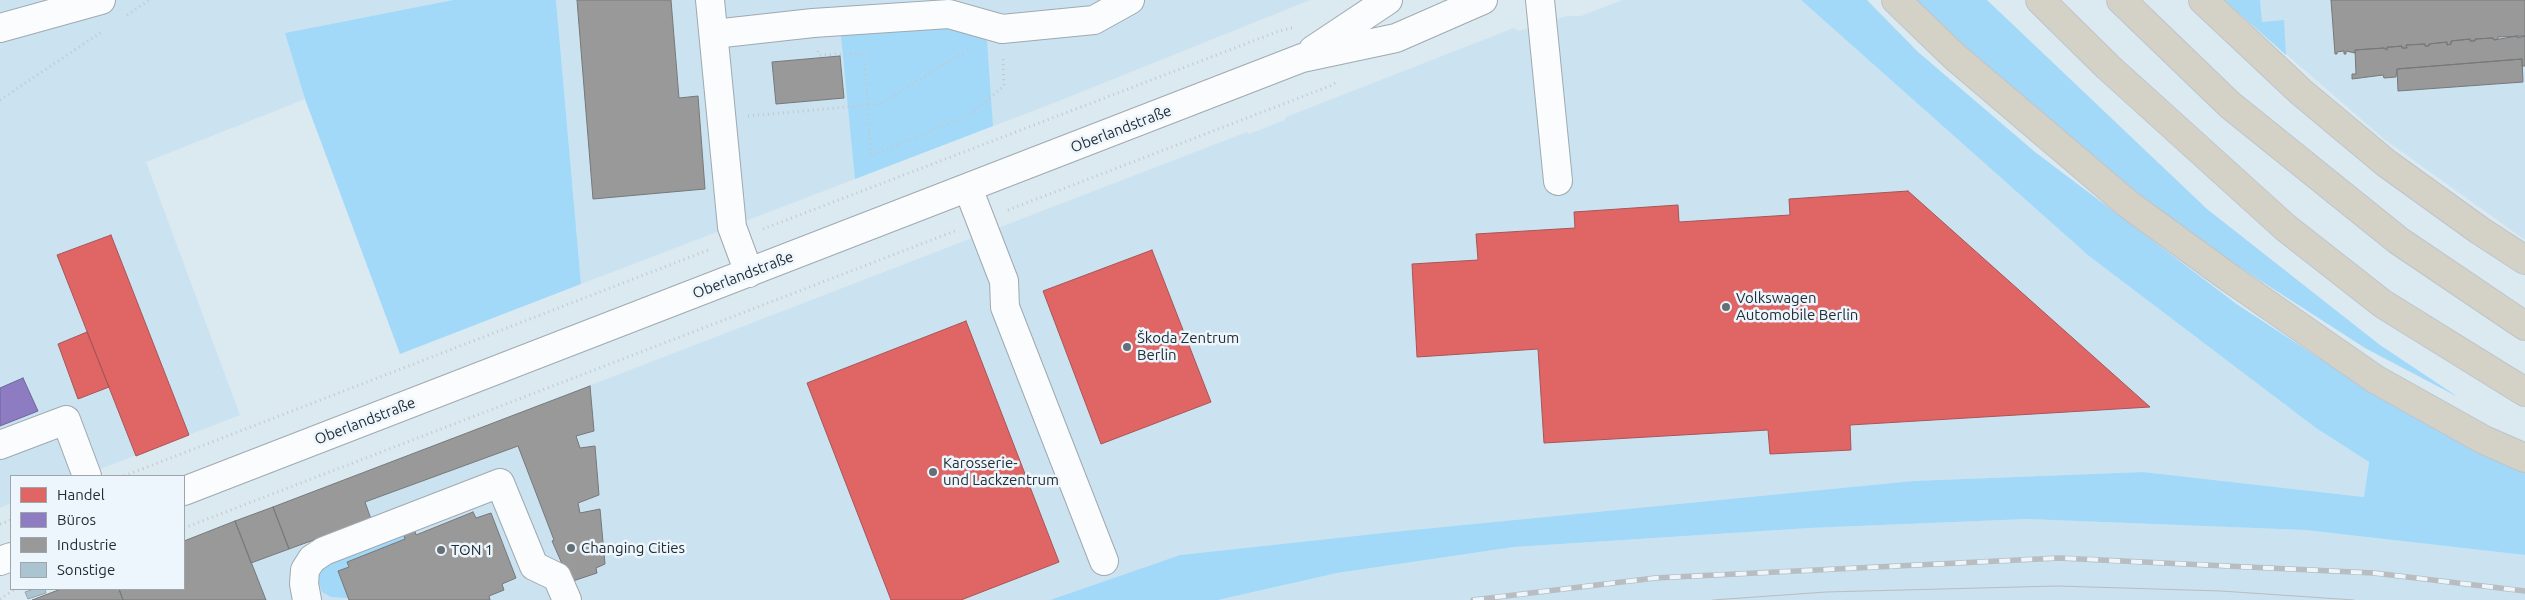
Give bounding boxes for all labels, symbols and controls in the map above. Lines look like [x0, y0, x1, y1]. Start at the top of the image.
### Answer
street label: Oberlandstraße [1068, 102, 1174, 156]
street label: Oberlandstraße [690, 248, 796, 302]
place label: Volkswagen Automobile Berlin [1736, 289, 1858, 324]
marker: Volkswagen Automobile Berlin [1720, 301, 1732, 313]
place label: Škoda Zentrum Berlin [1137, 329, 1239, 364]
marker: Škoda Zentrum Berlin [1121, 341, 1133, 353]
street label: Oberlandstraße [312, 394, 418, 448]
place label: Karosserie- und Lackzentrum [943, 454, 1059, 489]
marker: Karosserie- und Lackzentrum [927, 466, 939, 478]
legend [10, 475, 185, 590]
text: Handel [57, 486, 105, 503]
text: Büros [57, 511, 96, 528]
text: Industrie [57, 536, 117, 553]
place label: Changing Cities [581, 539, 685, 557]
place label: TON 1 [451, 541, 493, 559]
marker: Changing Cities [565, 542, 577, 554]
marker: TON 1 [435, 544, 447, 556]
text: Sonstige [57, 561, 115, 578]

